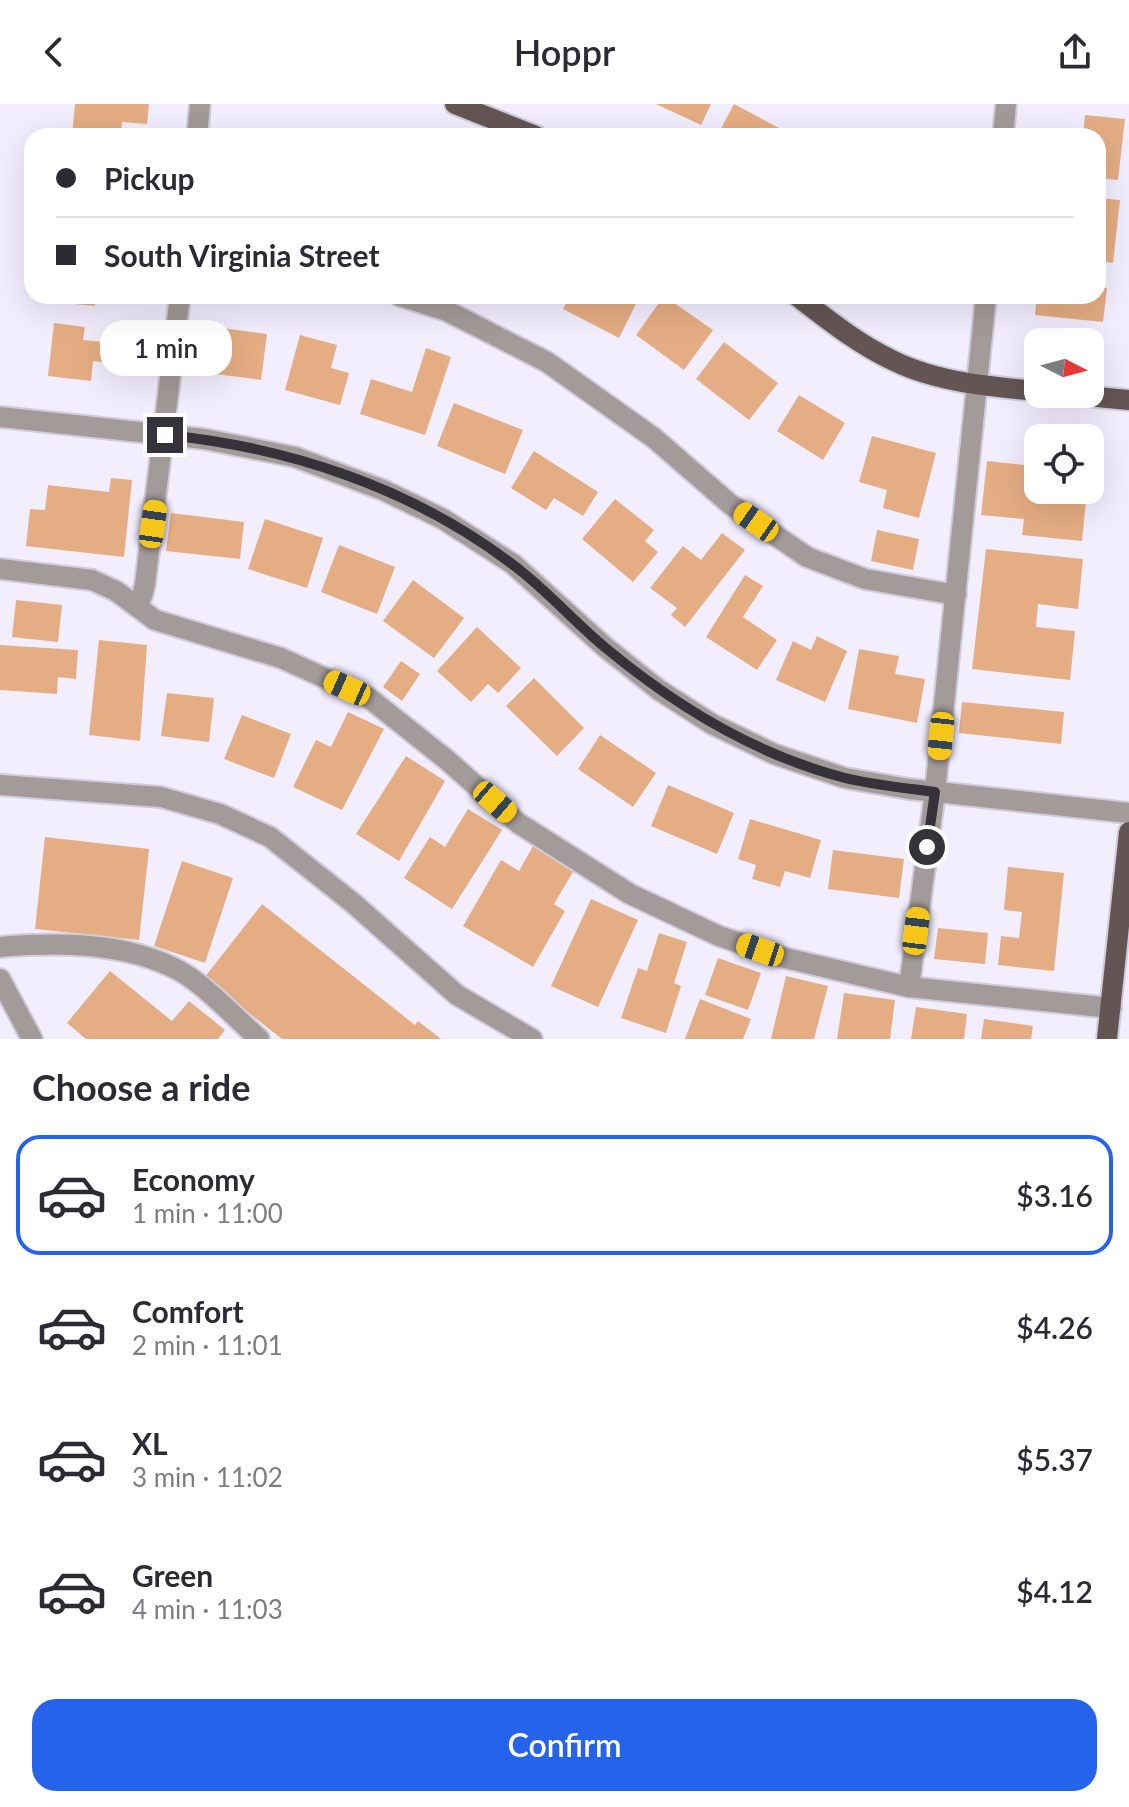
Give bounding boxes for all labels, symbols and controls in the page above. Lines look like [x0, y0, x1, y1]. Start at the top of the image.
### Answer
icon: back [32, 30, 76, 74]
text: Hoppr [514, 30, 615, 74]
icon: share [1053, 30, 1097, 74]
text: Pickup [104, 160, 195, 196]
text: South Virginia Street [104, 237, 380, 273]
callout: 1 min [99, 319, 231, 375]
north arrow [1024, 328, 1104, 408]
map controls [1024, 328, 1104, 504]
text: 1 min [134, 332, 198, 364]
route end [147, 417, 183, 453]
button: locate [1024, 424, 1104, 504]
car [729, 498, 783, 546]
car [138, 499, 168, 549]
car [320, 667, 374, 709]
car [927, 711, 955, 761]
car [469, 777, 521, 827]
route start [909, 829, 945, 865]
car [901, 906, 931, 956]
car [733, 931, 787, 969]
text: Choose a ride [32, 1065, 251, 1109]
icon: car [36, 1159, 108, 1231]
text: Economy [132, 1161, 255, 1197]
text: $3.16 [1016, 1177, 1093, 1213]
text: 1 min · 11:00 [132, 1197, 283, 1229]
icon: car [36, 1291, 108, 1363]
text: Comfort [132, 1293, 244, 1329]
text: $4.26 [1016, 1309, 1093, 1345]
text: 2 min · 11:01 [132, 1329, 283, 1361]
icon: car [36, 1423, 108, 1495]
text: XL [132, 1425, 168, 1461]
text: $5.37 [1016, 1441, 1093, 1477]
text: 3 min · 11:02 [132, 1461, 283, 1493]
icon: car [36, 1555, 108, 1627]
text: Green [132, 1557, 213, 1593]
text: $4.12 [1016, 1573, 1093, 1609]
text: 4 min · 11:03 [132, 1593, 283, 1625]
button: Confirm [32, 1699, 1097, 1791]

